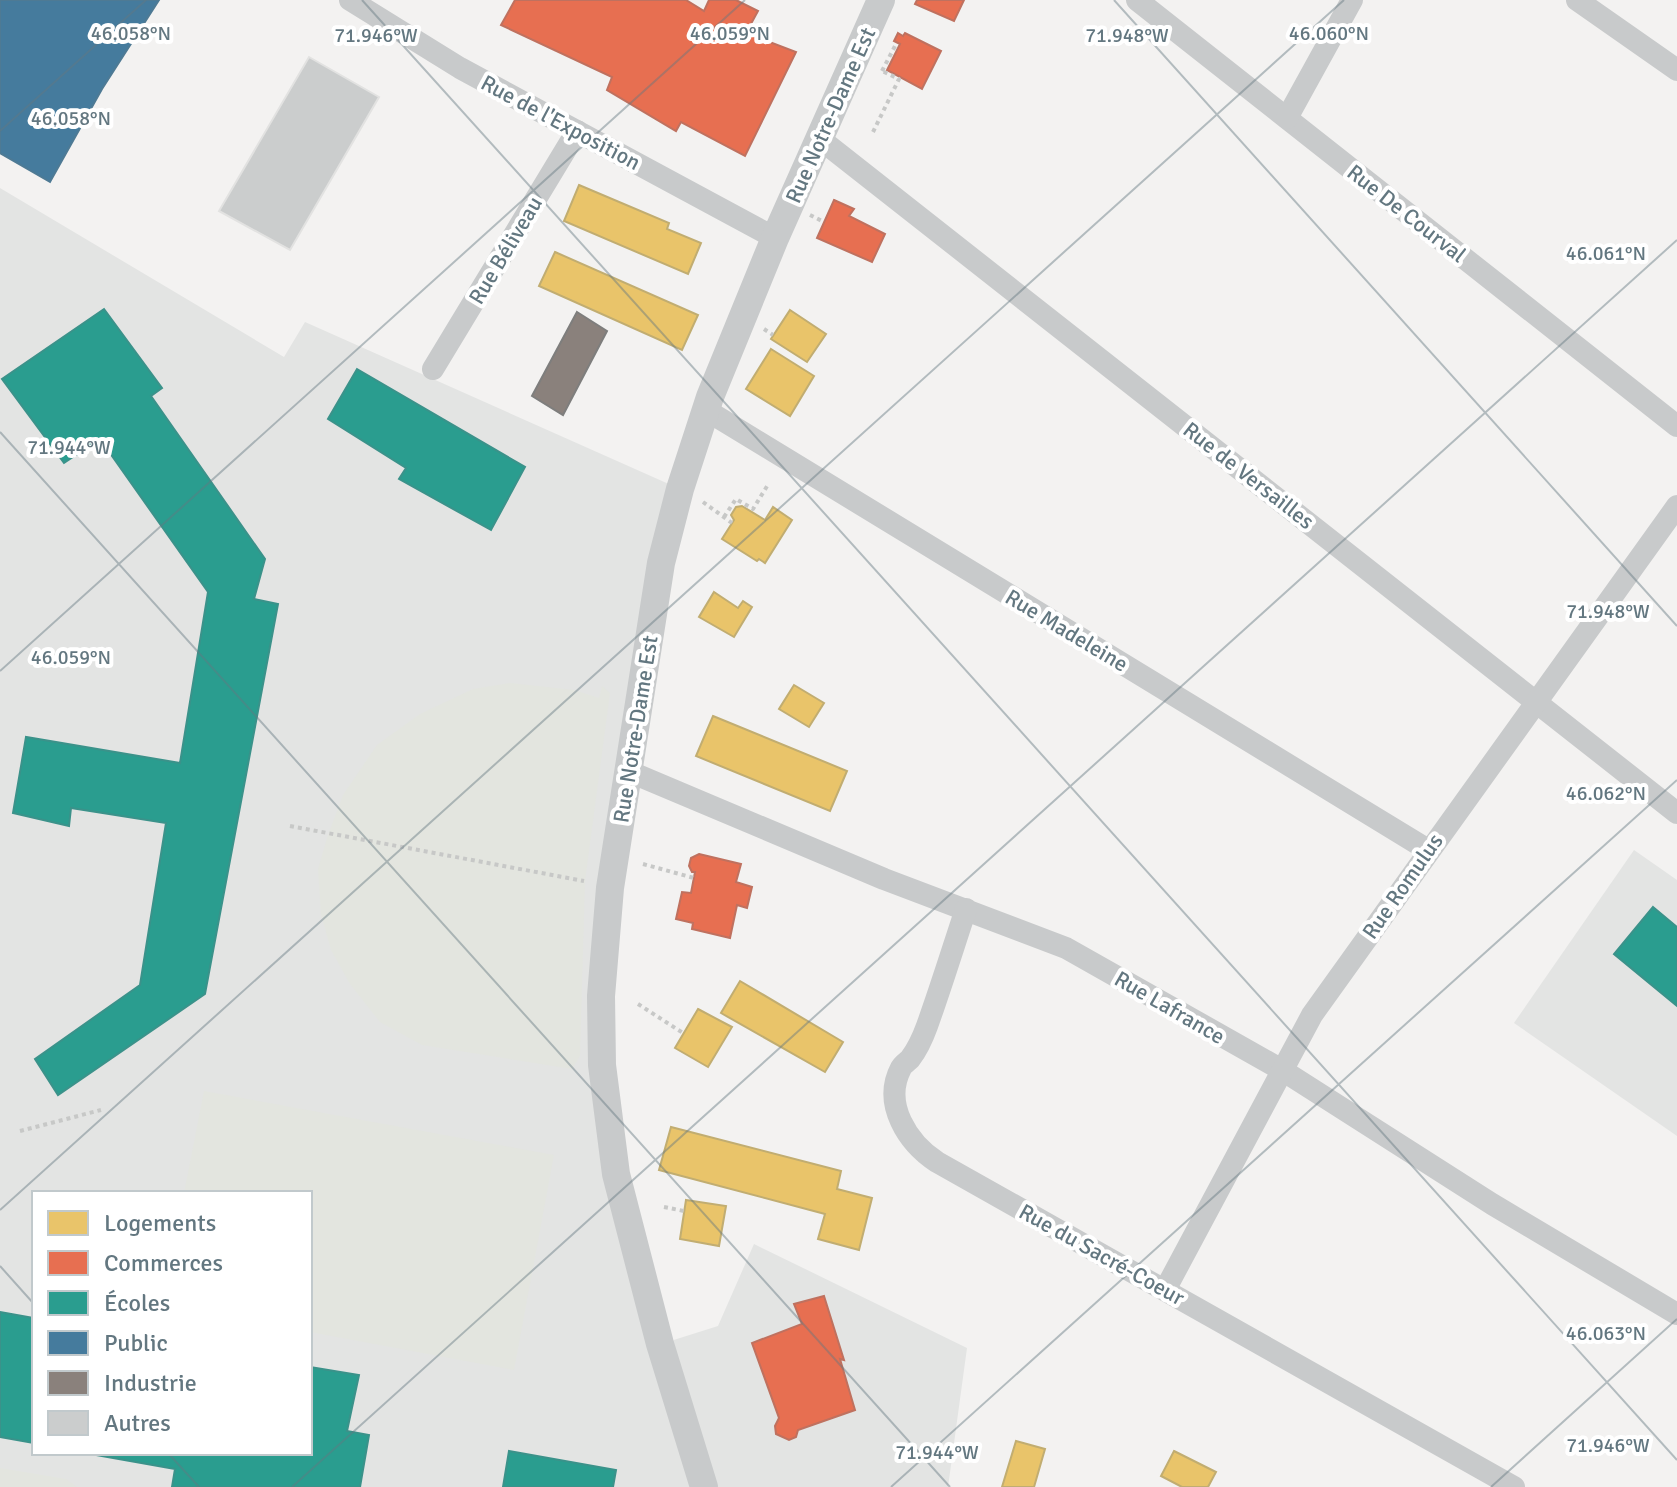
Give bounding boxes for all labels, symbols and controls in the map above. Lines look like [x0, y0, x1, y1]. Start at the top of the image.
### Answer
text: 46.058°N [91, 21, 171, 46]
text: 46.059°N [690, 21, 770, 46]
text: 46.060°N [1289, 21, 1369, 46]
text: 71.946°W [334, 23, 418, 48]
street label: Rue Notre-Dame Est [780, 23, 881, 207]
text: 71.948°W [1085, 23, 1169, 48]
street label: Rue de l'Exposition [476, 69, 645, 176]
text: 46.058°N [31, 106, 111, 131]
street label: Rue De Courval [1342, 159, 1472, 268]
street label: Rue Béliveau [463, 191, 548, 309]
text: 46.061°N [1566, 241, 1646, 266]
street label: Rue de Versailles [1178, 416, 1319, 535]
text: 71.944°W [27, 435, 111, 460]
street label: Rue Madeleine [1001, 583, 1133, 678]
text: 71.948°W [1566, 599, 1650, 624]
street label: Rue Notre-Dame Est [607, 633, 664, 825]
text: 46.059°N [31, 645, 111, 670]
text: 46.062°N [1566, 781, 1646, 806]
street label: Rue Romulus [1356, 828, 1449, 944]
street label: Rue Lafrance [1110, 965, 1230, 1050]
legend [32, 1191, 312, 1455]
street label: Rue du Sacré-Coeur [1014, 1198, 1189, 1311]
text: Logements [104, 1208, 216, 1238]
text: Commerces [104, 1248, 223, 1278]
text: Écoles [104, 1288, 170, 1318]
text: 46.063°N [1566, 1321, 1646, 1346]
text: Public [104, 1328, 168, 1358]
text: Industrie [104, 1368, 197, 1398]
text: Autres [104, 1408, 171, 1438]
text: 71.946°W [1566, 1433, 1650, 1458]
text: 71.944°W [895, 1440, 979, 1465]

